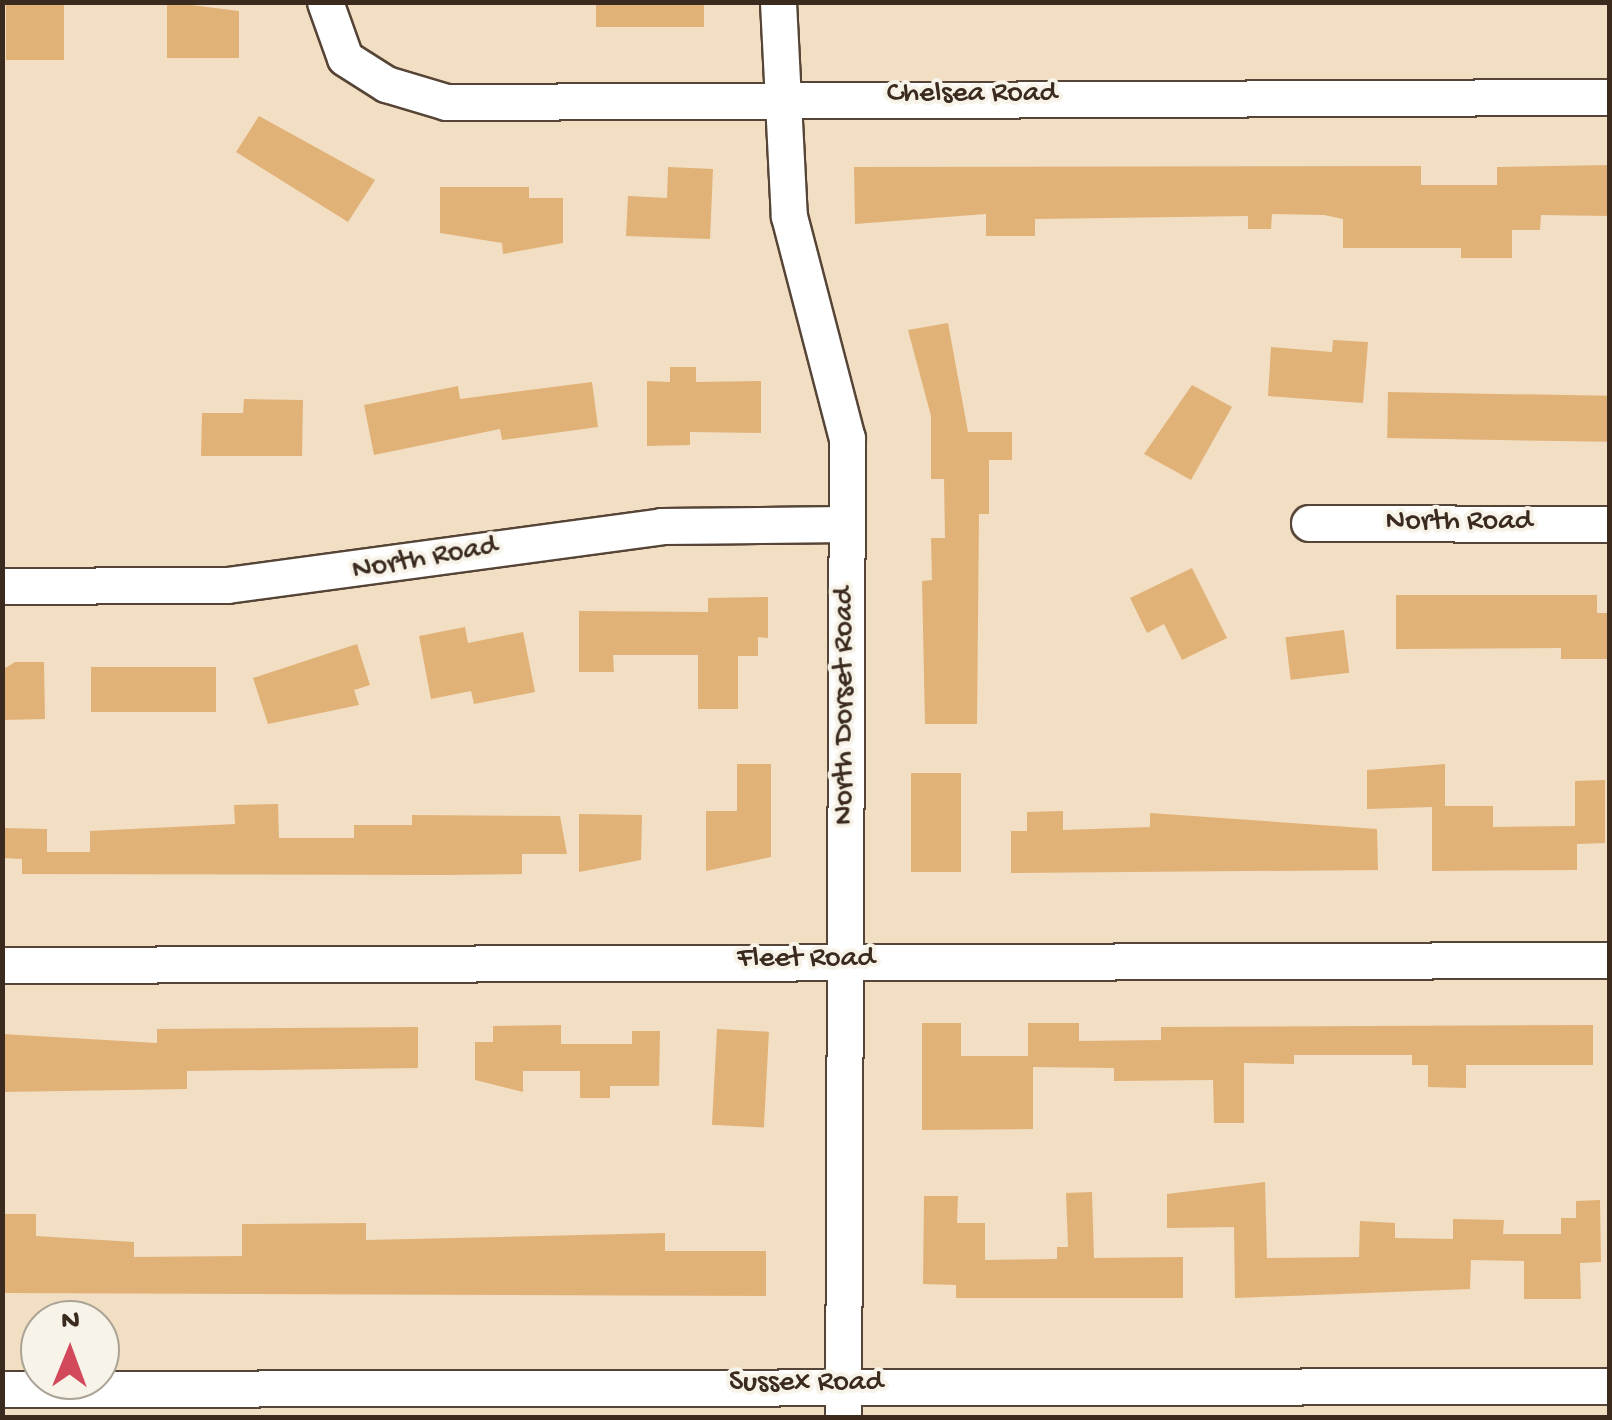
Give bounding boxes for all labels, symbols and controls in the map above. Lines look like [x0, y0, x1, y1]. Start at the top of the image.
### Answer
street label: Chelsea Road [887, 77, 1057, 113]
street label: North Road [1386, 505, 1532, 541]
street label: North Road [350, 530, 500, 590]
street label: North Dorset Road [828, 587, 864, 825]
street label: Fleet Road [737, 942, 875, 978]
north arrow [20, 1300, 120, 1400]
text: N [61, 1305, 80, 1338]
street label: Sussex Road [729, 1366, 883, 1402]

